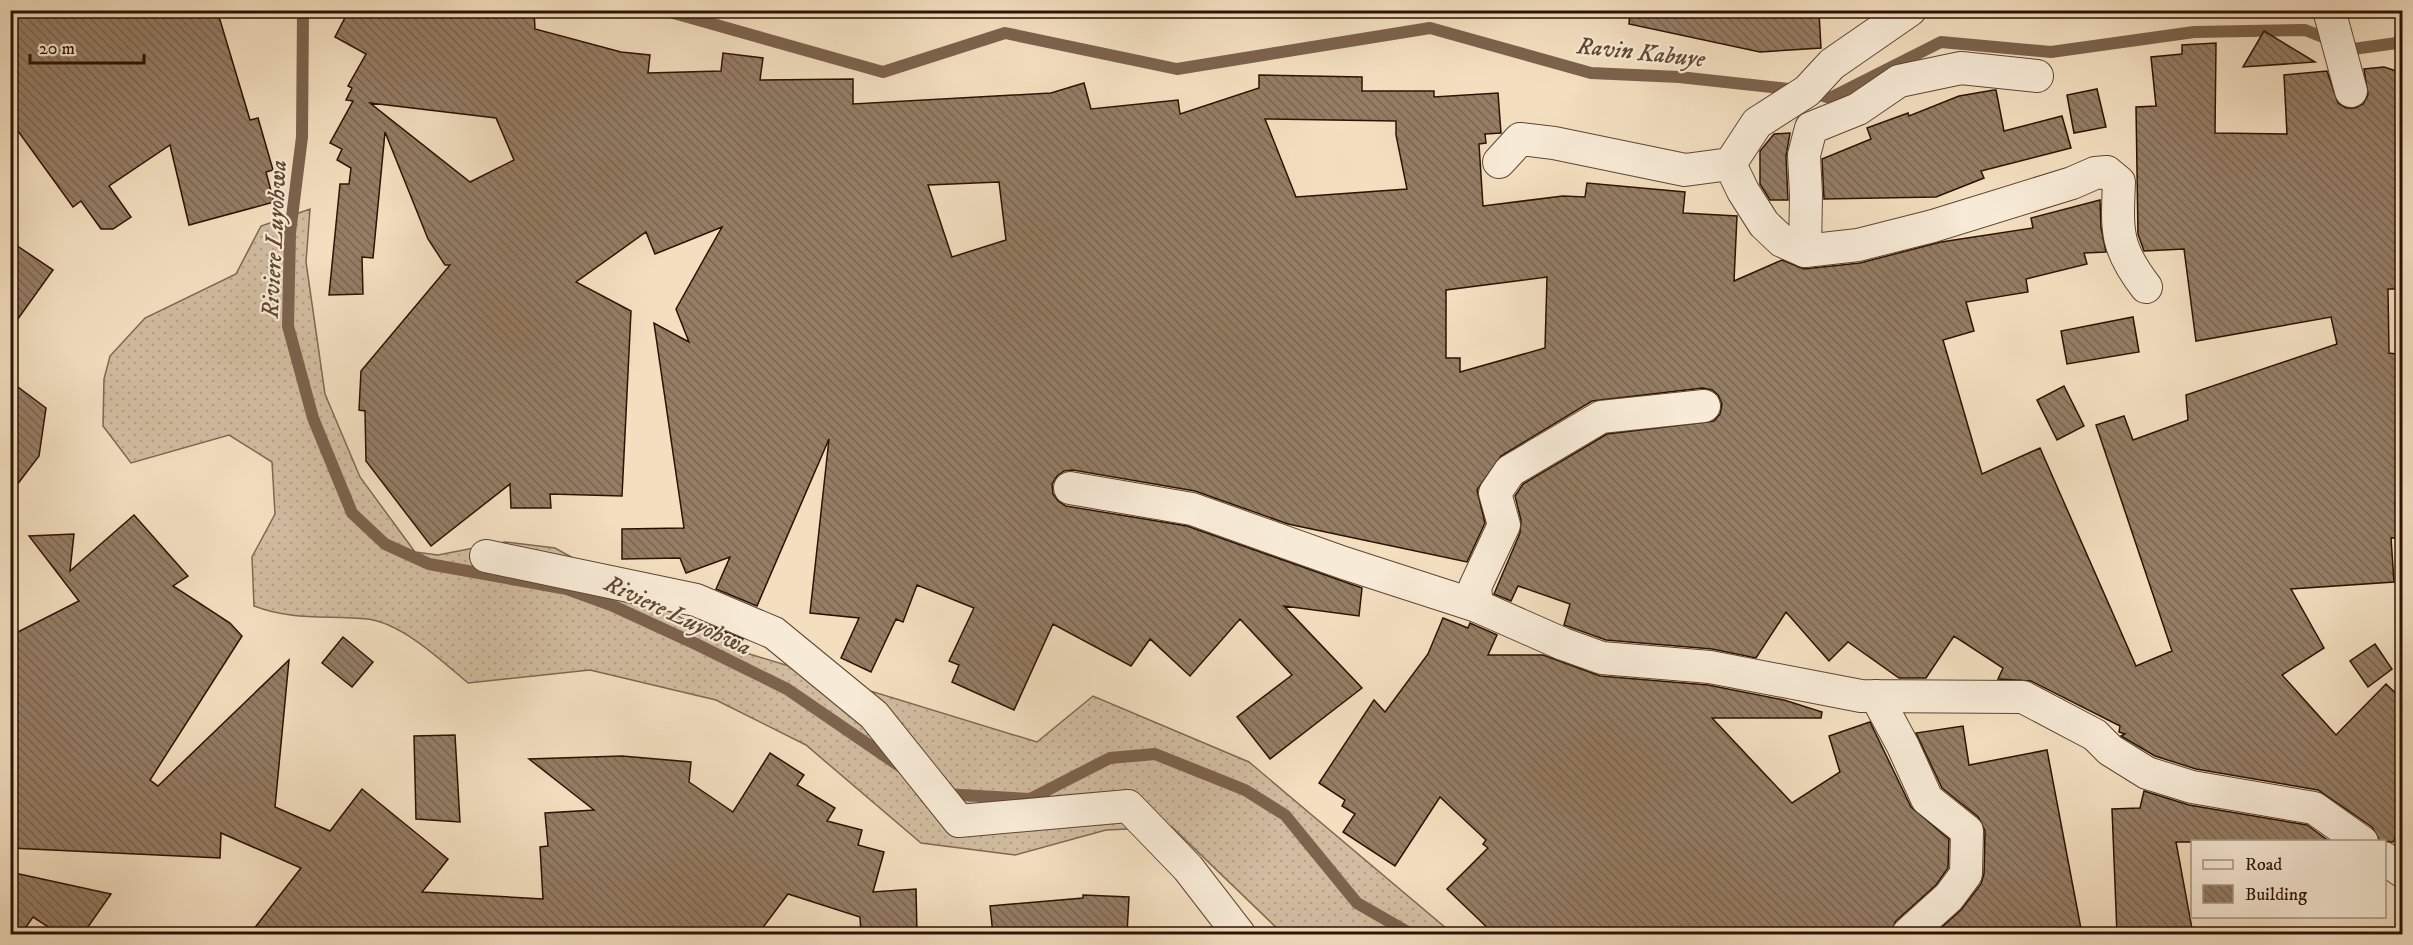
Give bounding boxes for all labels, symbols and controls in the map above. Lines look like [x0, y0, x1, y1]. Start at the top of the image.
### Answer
scale bar [30, 27, 144, 65]
water label: Ravin Kabuye [1574, 31, 1707, 75]
text: 20 m [39, 38, 75, 60]
water label: Riviere Luyohwa [256, 159, 294, 320]
water label: Riviere Luyohwa [599, 568, 756, 663]
legend [2191, 840, 2386, 918]
text: Road [2245, 854, 2282, 876]
text: Building [2245, 884, 2307, 906]

